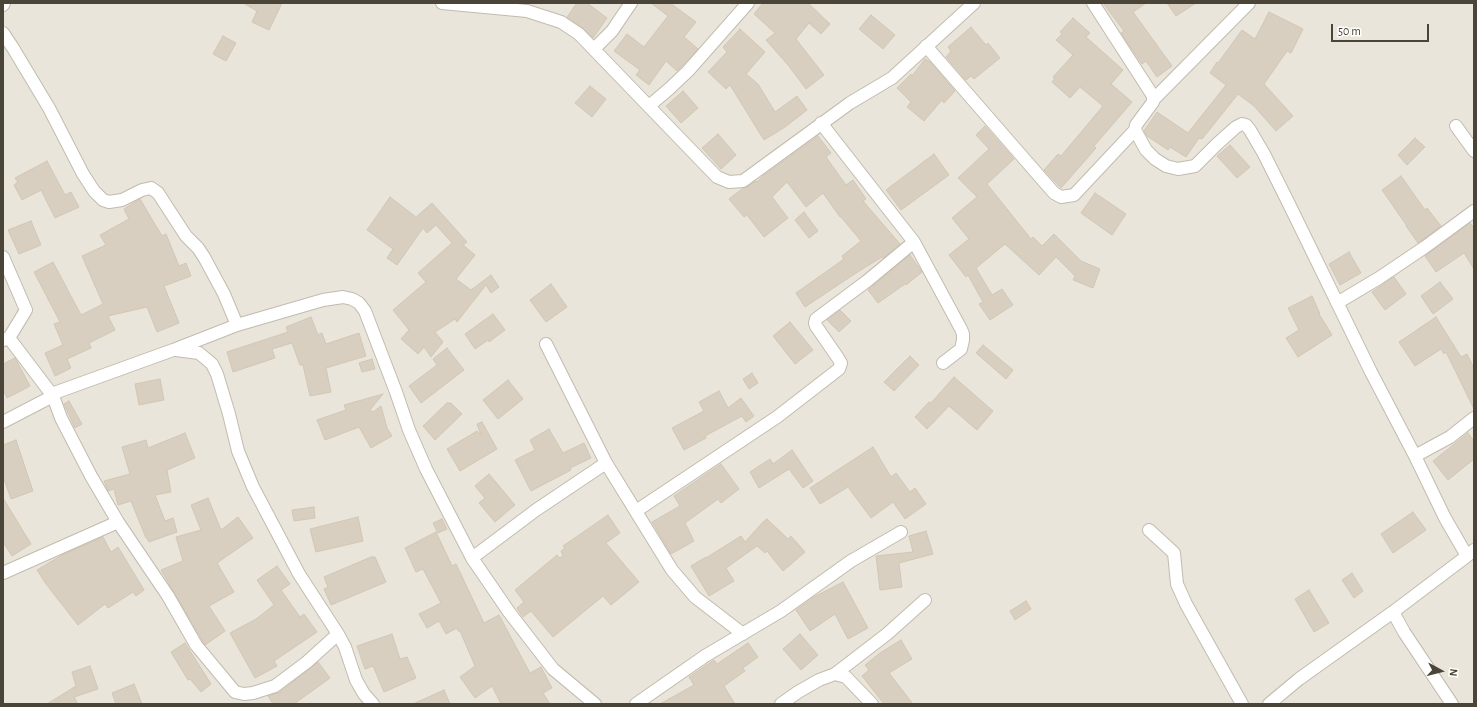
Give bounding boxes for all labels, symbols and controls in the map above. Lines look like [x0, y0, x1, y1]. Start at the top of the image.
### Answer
scale bar [1333, 16, 1431, 42]
text: 50 m [1338, 25, 1361, 37]
north arrow [1421, 651, 1461, 691]
text: N [1447, 668, 1459, 677]

